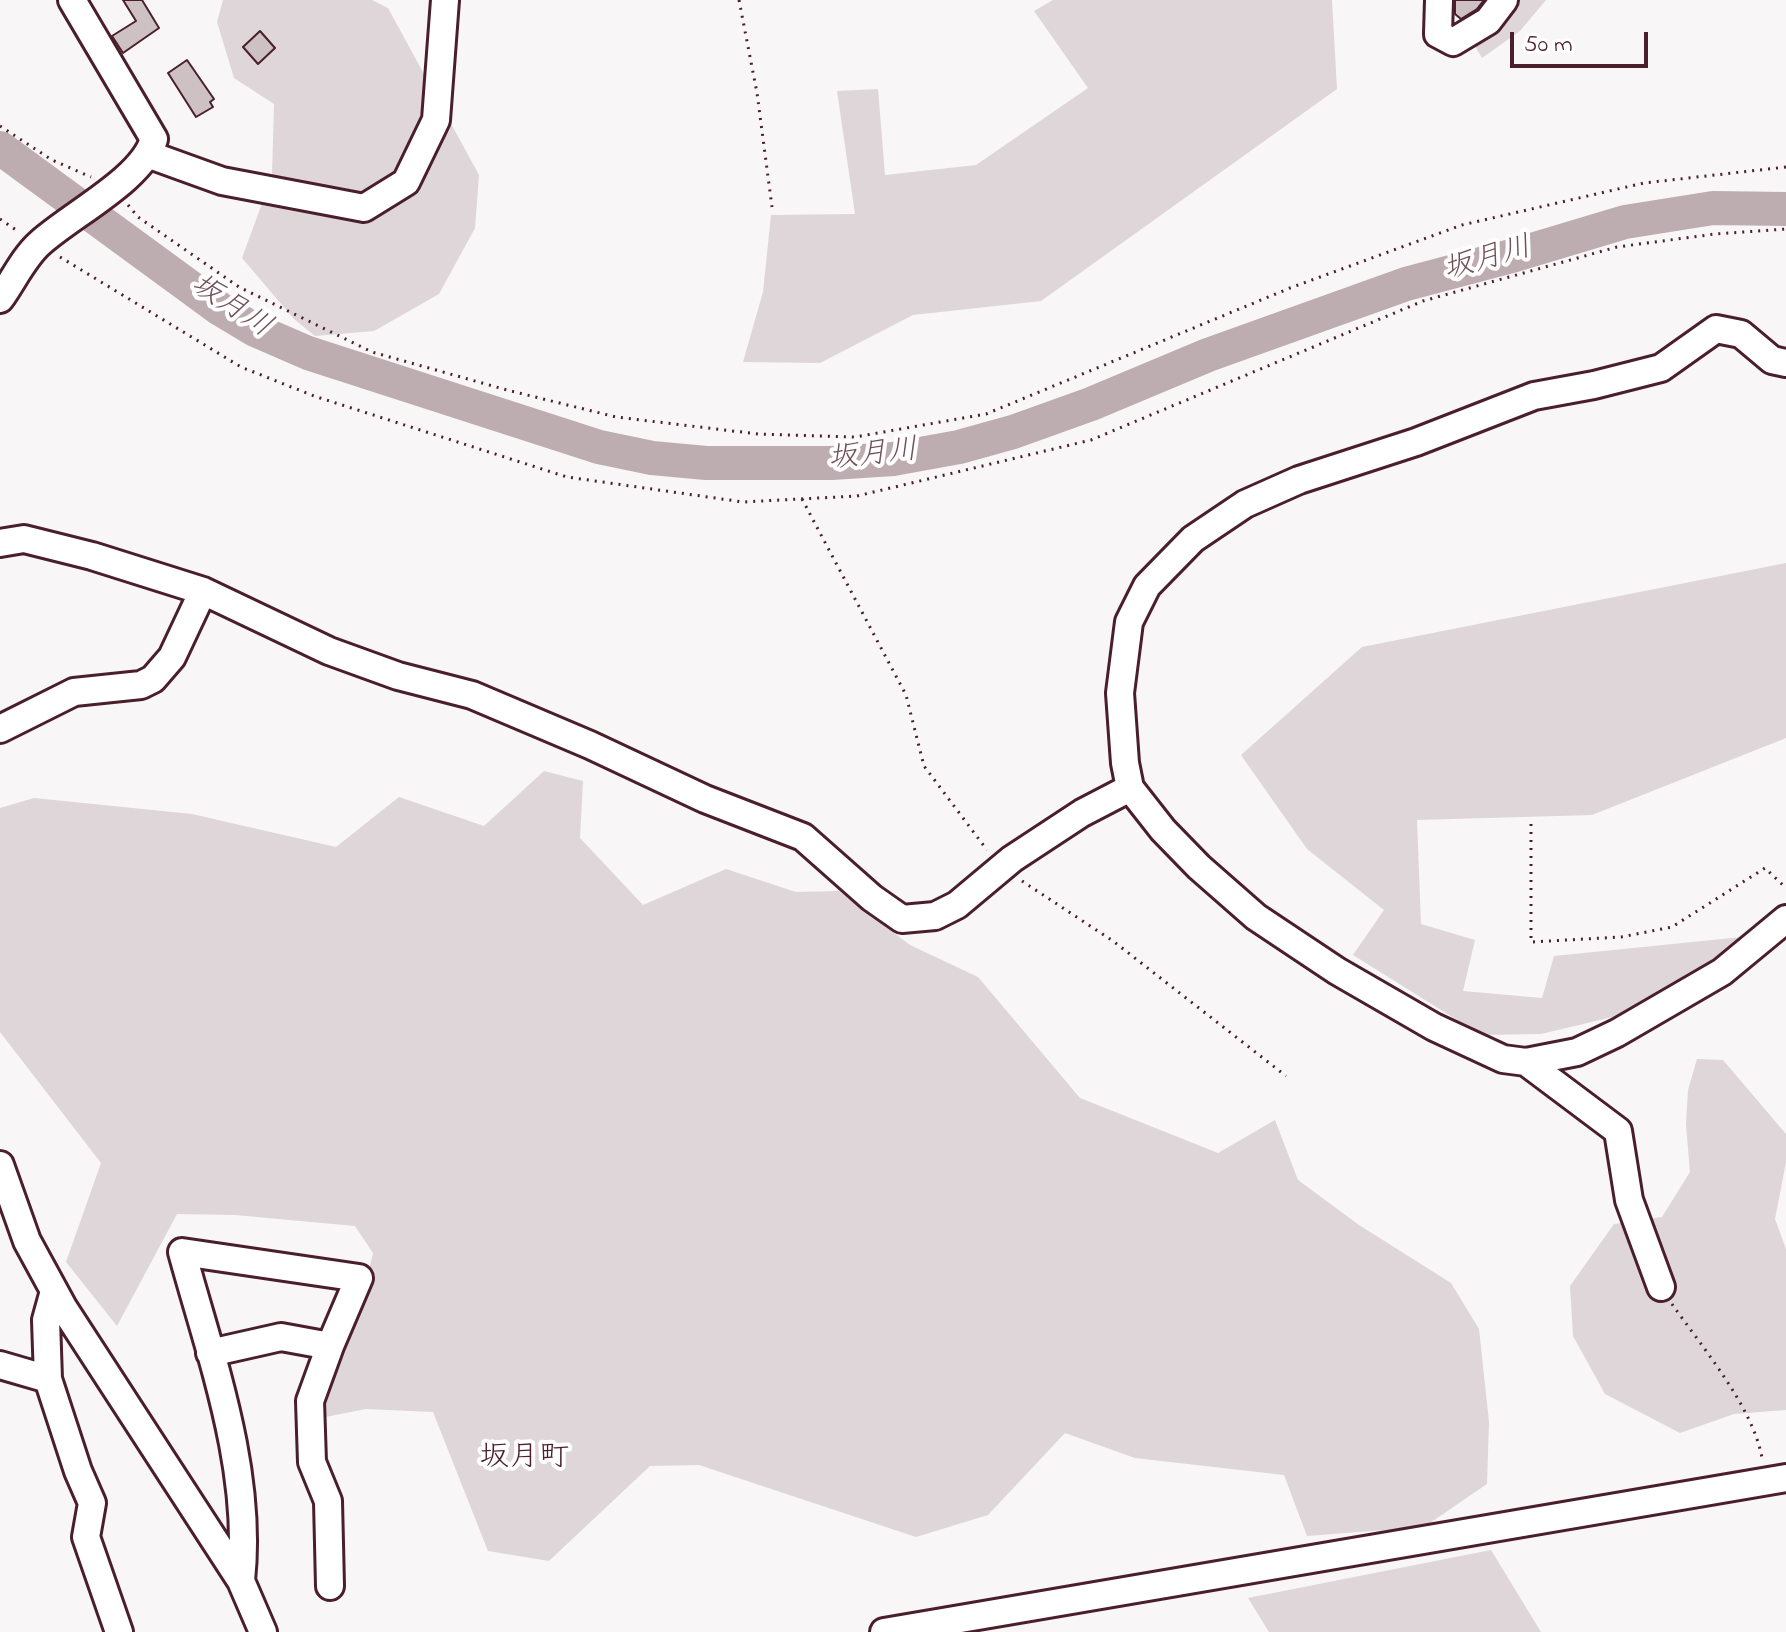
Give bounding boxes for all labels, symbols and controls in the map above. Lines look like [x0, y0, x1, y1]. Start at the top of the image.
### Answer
scale bar [1514, 16, 1652, 66]
text: 50 m [1524, 28, 1573, 63]
water label: 坂月川 [1440, 231, 1536, 291]
water label: 坂月川 [182, 268, 278, 348]
water label: 坂月川 [826, 434, 920, 480]
district label: 坂月町 [479, 1442, 569, 1478]

